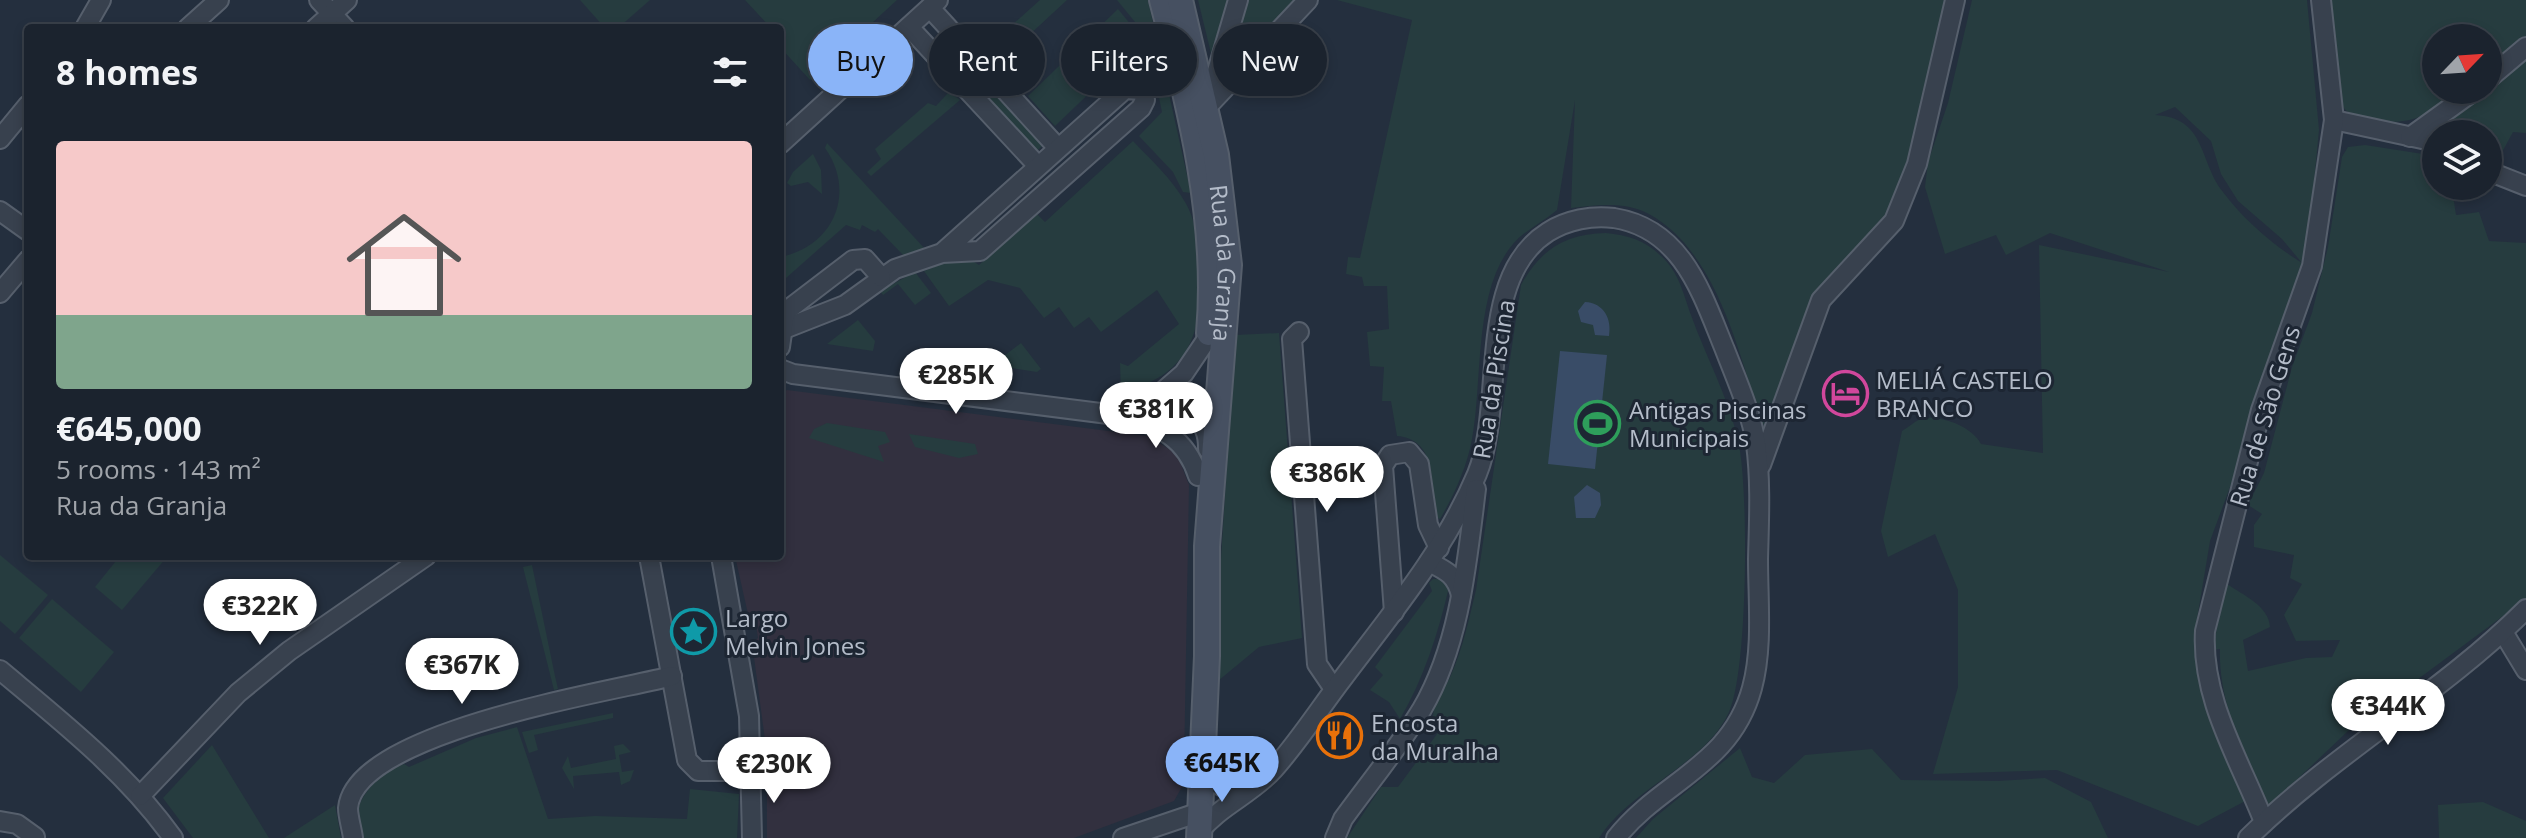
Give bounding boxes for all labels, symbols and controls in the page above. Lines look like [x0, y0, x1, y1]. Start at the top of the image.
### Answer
chip: Buy [808, 24, 913, 96]
chip: Rent [929, 24, 1045, 96]
chip: Filters [1061, 24, 1197, 96]
chip: New [1213, 24, 1327, 96]
north arrow [2422, 24, 2502, 104]
map controls [2422, 24, 2502, 200]
text: 8 homes [56, 49, 198, 95]
icon: filters [708, 50, 752, 94]
button: layers [2422, 120, 2502, 200]
street label: Rua da Granja [1203, 183, 1246, 343]
icon: home [332, 193, 476, 337]
street label: Rua da Piscina [1464, 297, 1522, 461]
street label: Rua de São Gens [2221, 321, 2307, 511]
pin: €285K [900, 348, 1012, 416]
text: €285K [918, 356, 994, 392]
place label: MELIÁ CASTELO BRANCO [1876, 363, 2053, 424]
hotel icon: MELIÁ CASTELO BRANCO [1821, 369, 1869, 417]
pin: €381K [1100, 382, 1212, 450]
text: €381K [1118, 390, 1194, 426]
place label: Antigas Piscinas Municipais [1629, 393, 1807, 454]
sports icon: Antigas Piscinas Municipais [1574, 399, 1622, 447]
text: €645,000 [56, 405, 202, 451]
pin: €386K [1271, 446, 1383, 514]
text: 5 rooms · 143 m² [56, 451, 261, 487]
text: €386K [1289, 454, 1365, 490]
text: Rua da Granja [56, 487, 227, 523]
pin: €322K [204, 579, 316, 647]
text: €322K [222, 587, 298, 623]
place label: Largo Melvin Jones [725, 601, 866, 662]
place icon: Largo Melvin Jones [670, 607, 718, 655]
pin: €367K [406, 638, 518, 706]
text: €367K [424, 646, 500, 682]
pin: €344K [2332, 679, 2444, 747]
text: €344K [2350, 687, 2426, 723]
place label: Encosta da Muralha [1371, 706, 1499, 767]
restaurant icon: Encosta da Muralha [1316, 712, 1364, 760]
pin: €645K [1166, 736, 1278, 804]
pin: €230K [718, 737, 830, 805]
text: €645K [1184, 744, 1260, 780]
text: €230K [736, 745, 812, 781]

